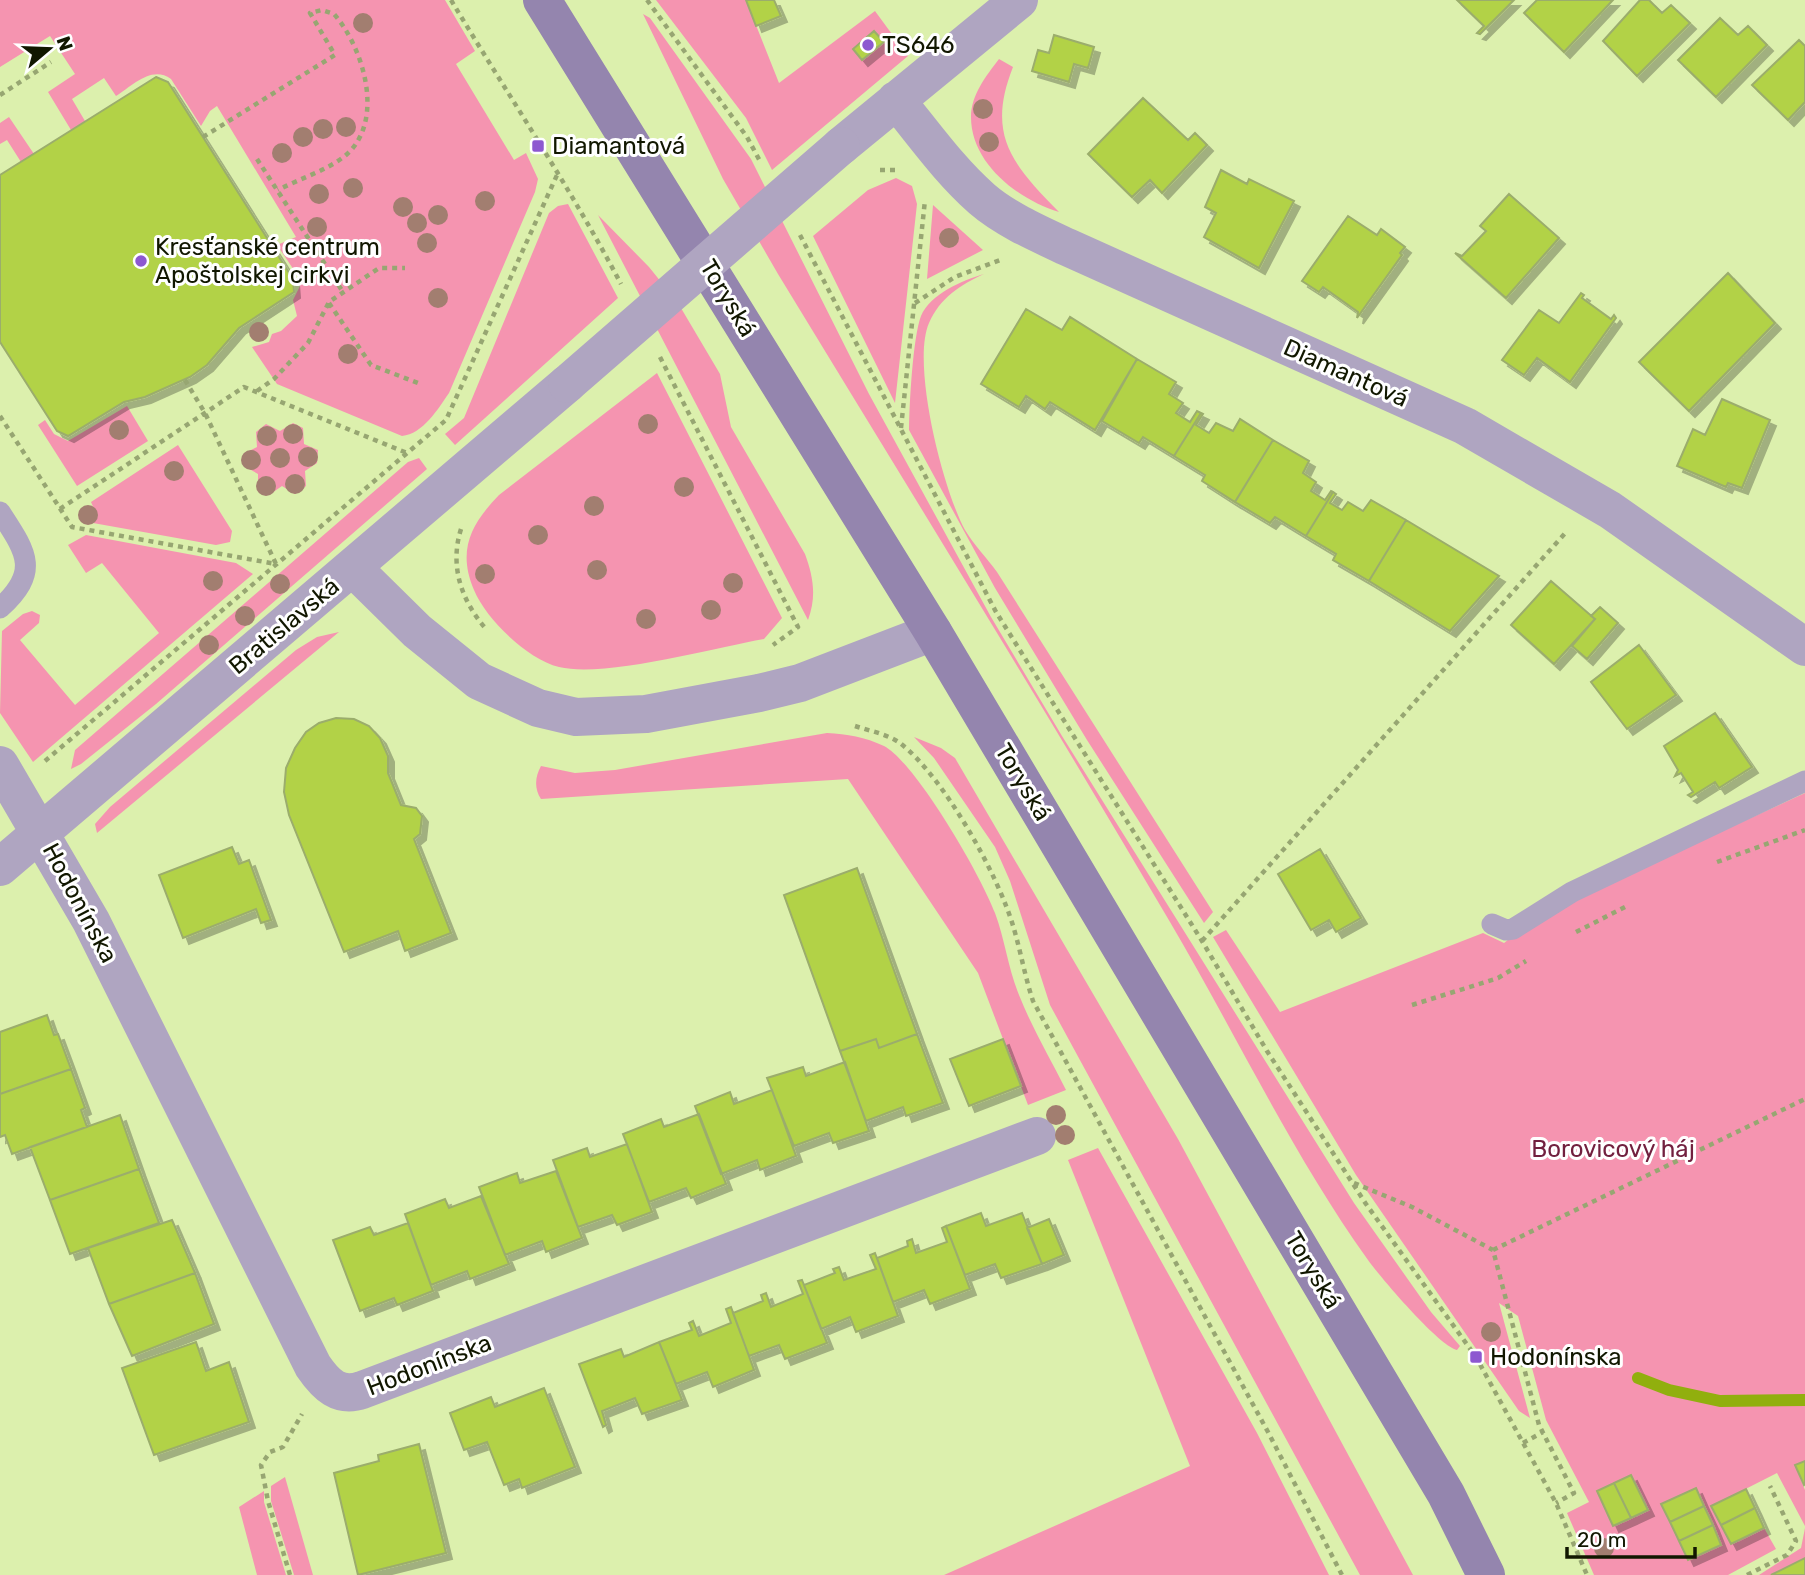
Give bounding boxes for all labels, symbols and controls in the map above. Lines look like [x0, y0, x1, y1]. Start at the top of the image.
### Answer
north arrow [14, 14, 84, 84]
place label: TS646 [882, 31, 955, 59]
text: N [52, 33, 78, 54]
marker: TS646 [860, 37, 876, 53]
place label: Diamantová [552, 132, 685, 160]
marker: Diamantová [530, 138, 546, 154]
place label: Kresťanské centrum Apoštolskej cirkvi [155, 233, 380, 289]
marker: Kresťanské centrum Apoštolskej cirkvi [133, 253, 149, 269]
street label: Toryská [694, 254, 762, 342]
street label: Diamantová [1279, 333, 1413, 413]
street label: Bratislavská [223, 572, 345, 680]
street label: Toryská [989, 738, 1057, 826]
street label: Hodonínska [37, 838, 123, 968]
park label: Borovicový háj [1531, 1135, 1695, 1163]
street label: Toryská [1279, 1226, 1347, 1314]
street label: Hodonínska [363, 1328, 495, 1402]
place label: Hodonínska [1490, 1343, 1622, 1371]
marker: Hodonínska [1468, 1349, 1484, 1365]
scale bar [1567, 1516, 1695, 1560]
text: 20 m [1577, 1527, 1626, 1552]

